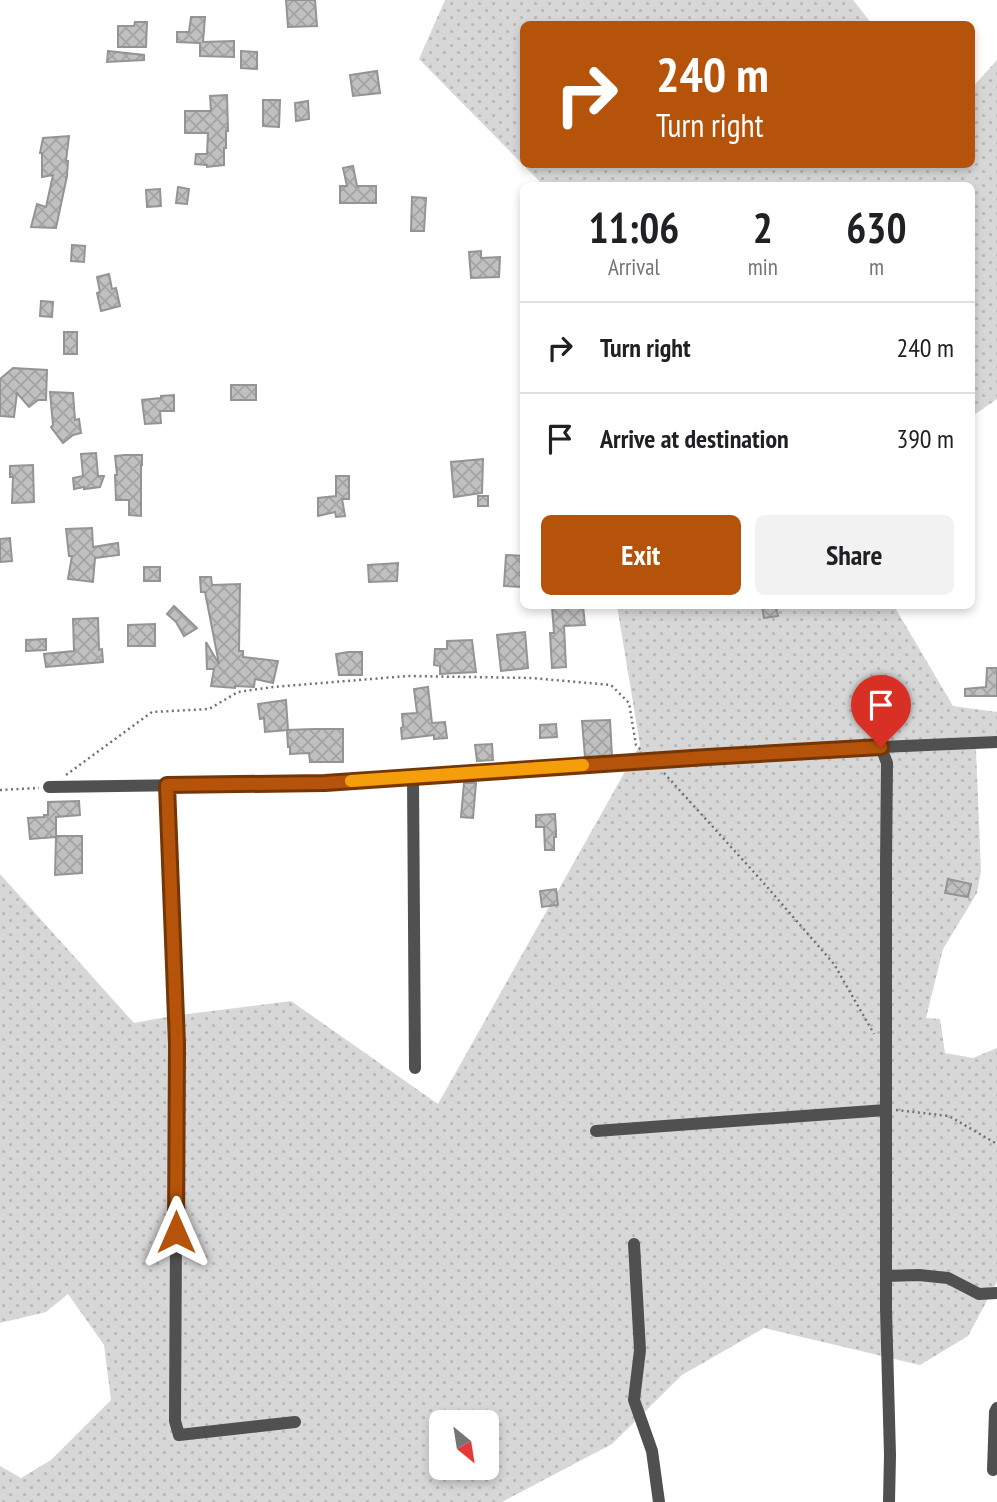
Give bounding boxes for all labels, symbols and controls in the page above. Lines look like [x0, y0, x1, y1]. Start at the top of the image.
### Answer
text: 240 m [656, 42, 769, 106]
icon: right [541, 49, 632, 140]
text: Turn right [656, 104, 764, 146]
text: 11:06 [588, 200, 679, 255]
text: 2 [753, 200, 773, 255]
text: 630 [846, 200, 907, 255]
text: Arrival [608, 252, 660, 281]
text: min [748, 252, 778, 281]
text: m [869, 252, 884, 281]
icon: right [541, 329, 579, 367]
text: Turn right [600, 331, 691, 364]
text: 240 m [896, 331, 954, 364]
icon: arrive [541, 420, 579, 458]
text: Arrive at destination [600, 422, 789, 455]
text: 390 m [896, 422, 954, 455]
button: Exit [541, 515, 741, 595]
button: Share [755, 515, 954, 595]
pin [851, 675, 911, 747]
icon: arrive [862, 686, 900, 724]
position arrow [139, 1195, 213, 1269]
north arrow [429, 1410, 499, 1480]
map controls [429, 1410, 499, 1480]

